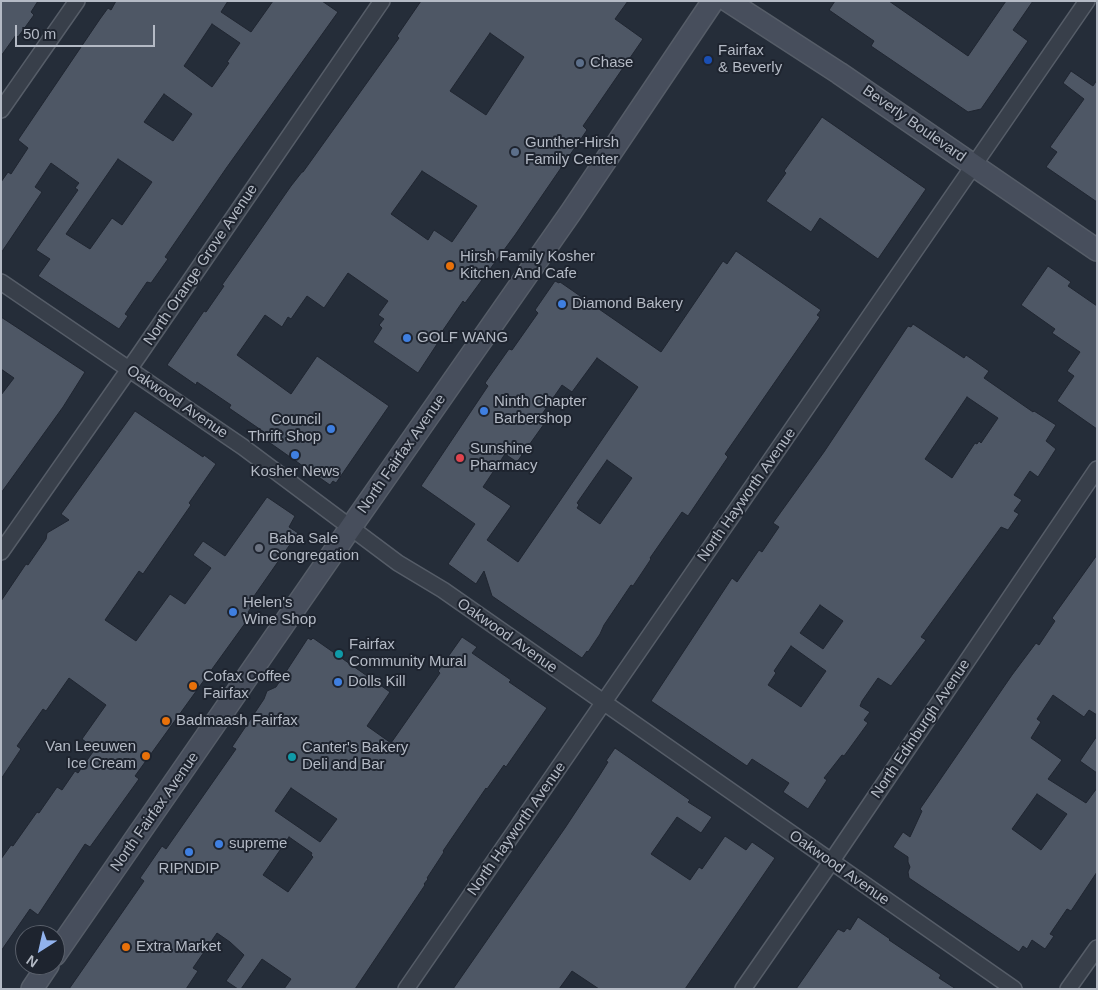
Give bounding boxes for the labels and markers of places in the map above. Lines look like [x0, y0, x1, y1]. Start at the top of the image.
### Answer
place label: Fairfax & Beverly [718, 42, 782, 77]
place label: Chase [590, 54, 633, 72]
marker: Fairfax & Beverly [702, 54, 714, 66]
marker: Chase [574, 57, 586, 69]
place label: Gunther-Hirsh Family Center [525, 134, 619, 169]
marker: Gunther-Hirsh Family Center [509, 146, 521, 158]
place label: Hirsh Family Kosher Kitchen And Cafe [460, 248, 595, 283]
marker: Hirsh Family Kosher Kitchen And Cafe [444, 260, 456, 272]
place label: Diamond Bakery [572, 295, 683, 313]
marker: Diamond Bakery [556, 298, 568, 310]
place label: GOLF WANG [417, 329, 508, 347]
marker: GOLF WANG [401, 332, 413, 344]
place label: Ninth Chapter Barbershop [494, 393, 587, 428]
marker: Ninth Chapter Barbershop [478, 405, 490, 417]
place label: Council Thrift Shop [248, 411, 321, 446]
marker: Council Thrift Shop [325, 423, 337, 435]
place label: Sunshine Pharmacy [470, 440, 538, 475]
marker: Kosher News [289, 449, 301, 461]
marker: Sunshine Pharmacy [454, 452, 466, 464]
place label: Kosher News [250, 463, 340, 481]
place label: Baba Sale Congregation [269, 530, 359, 565]
marker: Baba Sale Congregation [253, 542, 265, 554]
place label: Helen's Wine Shop [243, 594, 316, 629]
marker: Helen's Wine Shop [227, 606, 239, 618]
place label: Fairfax Community Mural [349, 636, 467, 671]
marker: Fairfax Community Mural [333, 648, 345, 660]
place label: Cofax Coffee Fairfax [203, 668, 290, 703]
place label: Dolls Kill [348, 673, 406, 691]
marker: Dolls Kill [332, 676, 344, 688]
marker: Cofax Coffee Fairfax [187, 680, 199, 692]
place label: Badmaash Fairfax [176, 712, 298, 730]
marker: Badmaash Fairfax [160, 715, 172, 727]
place label: Van Leeuwen Ice Cream [45, 738, 136, 773]
place label: Canter's Bakery Deli and Bar [302, 739, 408, 774]
marker: Van Leeuwen Ice Cream [140, 750, 152, 762]
marker: Canter's Bakery Deli and Bar [286, 751, 298, 763]
place label: supreme [229, 835, 287, 853]
marker: supreme [213, 838, 225, 850]
marker: RIPNDIP [183, 846, 195, 858]
place label: RIPNDIP [159, 860, 219, 878]
place label: Extra Market [136, 938, 221, 956]
marker: Extra Market [120, 941, 132, 953]

